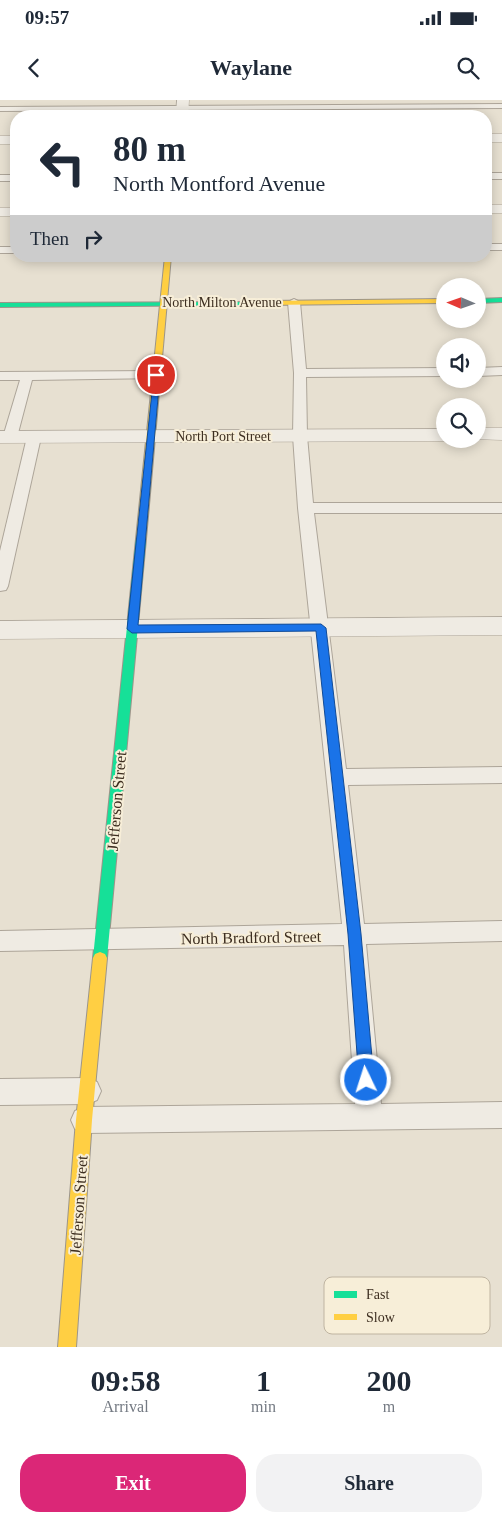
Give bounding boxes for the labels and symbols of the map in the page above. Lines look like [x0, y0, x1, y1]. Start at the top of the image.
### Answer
north arrow [436, 278, 486, 328]
street label: North Milton Avenue [162, 295, 282, 310]
pin [135, 354, 177, 396]
street label: North Port Street [175, 429, 271, 444]
street label: Jefferson Street [104, 750, 129, 851]
street label: North Bradford Street [181, 928, 322, 947]
position arrow [339, 1053, 391, 1105]
street label: Jefferson Street [67, 1154, 90, 1255]
legend [324, 1277, 490, 1334]
text: Fast [366, 1287, 389, 1302]
text: Slow [366, 1310, 396, 1325]

